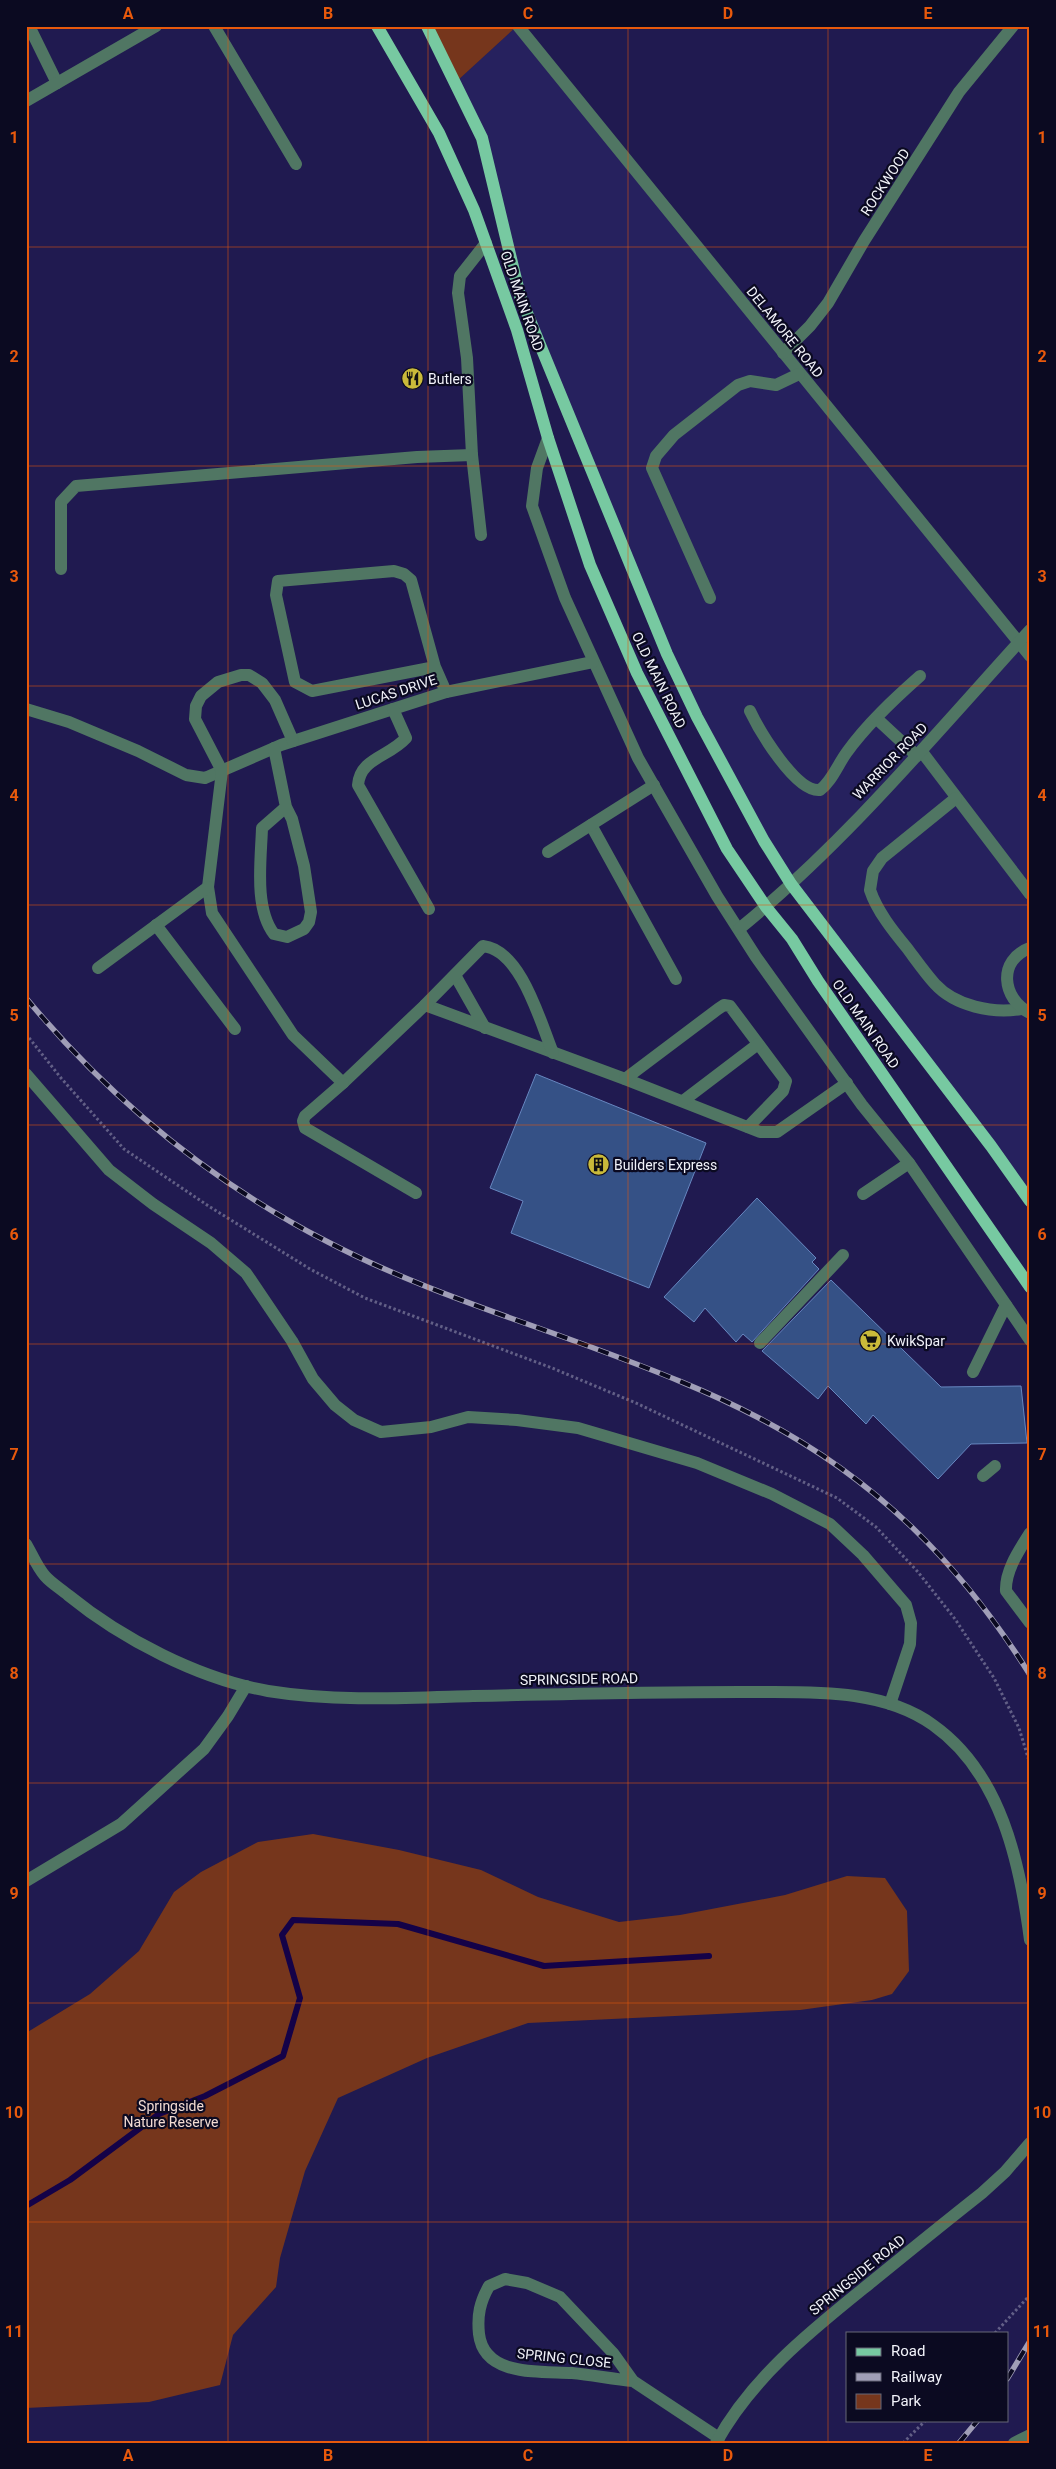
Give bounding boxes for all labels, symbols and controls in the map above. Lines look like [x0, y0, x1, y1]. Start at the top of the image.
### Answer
text: A [123, 4, 134, 23]
text: B [323, 4, 333, 23]
text: C [523, 4, 533, 23]
text: D [723, 4, 733, 23]
text: E [924, 4, 933, 23]
text: 1 [9, 128, 19, 147]
text: 1 [1037, 128, 1047, 147]
street label: ROCKWOOD [857, 145, 913, 219]
street label: OLD MAIN ROAD [497, 249, 547, 353]
street label: DELAMORE ROAD [743, 283, 827, 381]
text: 2 [9, 347, 19, 366]
text: 2 [1037, 347, 1047, 366]
restaurant icon: Butlers [400, 367, 424, 391]
place label: Butlers [428, 371, 472, 387]
text: 3 [9, 567, 19, 586]
text: 3 [1037, 567, 1047, 586]
street label: OLD MAIN ROAD [629, 629, 689, 731]
street label: LUCAS DRIVE [353, 671, 439, 713]
street label: WARRIOR ROAD [849, 719, 931, 803]
text: 4 [9, 786, 19, 805]
text: 4 [1037, 786, 1047, 805]
street label: OLD MAIN ROAD [829, 976, 903, 1072]
text: 5 [9, 1006, 19, 1025]
text: 5 [1037, 1006, 1047, 1025]
building icon: Builders Express [586, 1153, 610, 1177]
place label: Builders Express [614, 1157, 717, 1173]
text: 6 [9, 1225, 19, 1244]
text: 6 [1037, 1225, 1047, 1244]
supermarket icon: KwikSpar [859, 1329, 883, 1353]
place label: KwikSpar [887, 1333, 945, 1349]
text: 7 [9, 1445, 19, 1464]
text: 7 [1037, 1445, 1047, 1464]
text: 8 [9, 1664, 19, 1683]
text: 8 [1037, 1664, 1047, 1683]
street label: SPRINGSIDE ROAD [520, 1670, 638, 1688]
text: 9 [9, 1884, 19, 1903]
text: 9 [1037, 1884, 1047, 1903]
park label: Springside Nature Reserve [123, 2098, 219, 2130]
text: 10 [5, 2103, 23, 2122]
text: 10 [1033, 2103, 1051, 2122]
street label: SPRINGSIDE ROAD [806, 2232, 908, 2318]
text: 11 [5, 2322, 23, 2341]
text: 11 [1033, 2322, 1051, 2341]
legend [846, 2332, 1008, 2422]
text: Road [891, 2342, 925, 2360]
street label: SPRING CLOSE [516, 2345, 612, 2371]
text: Railway [891, 2368, 942, 2386]
text: Park [891, 2392, 922, 2410]
text: A [123, 2446, 134, 2465]
text: B [323, 2446, 333, 2465]
text: C [523, 2446, 533, 2465]
text: D [723, 2446, 733, 2465]
text: E [924, 2446, 933, 2465]

